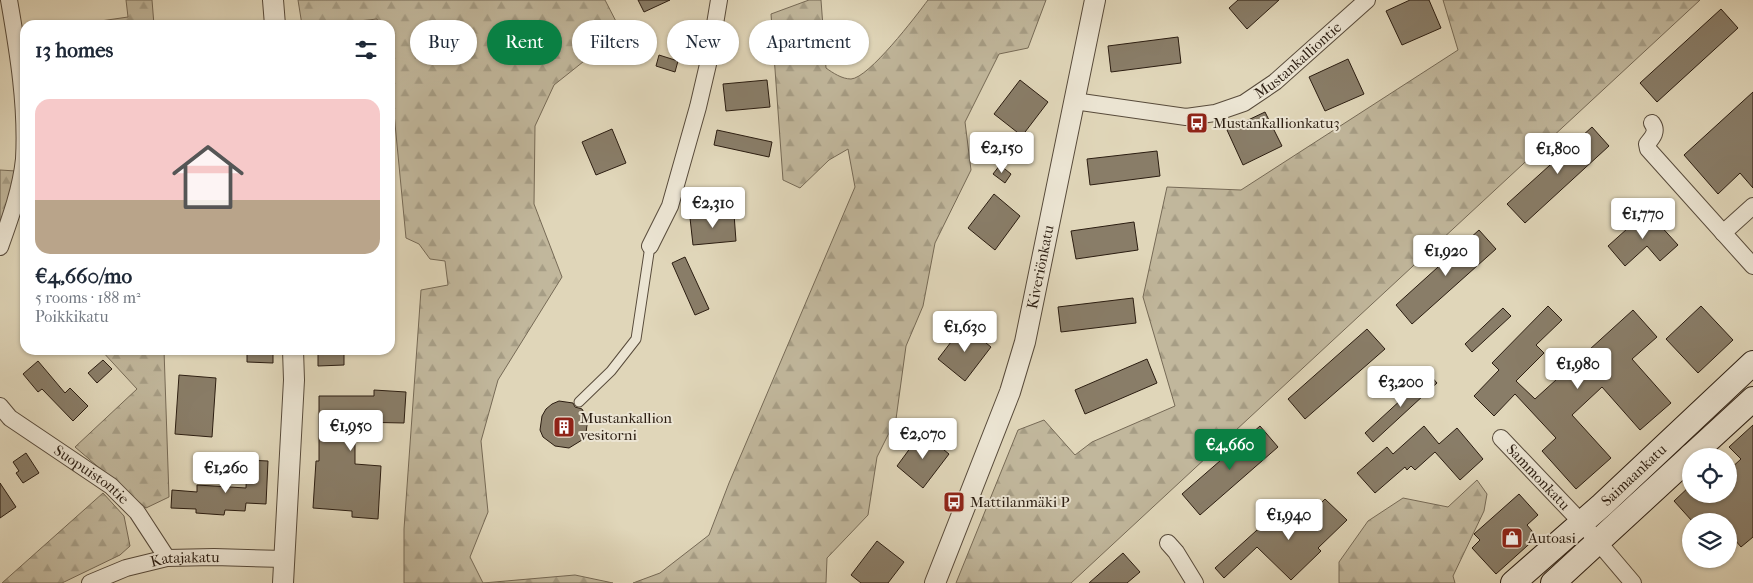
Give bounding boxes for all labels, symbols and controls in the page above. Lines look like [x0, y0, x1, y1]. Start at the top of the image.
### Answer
street label: Mustankalliontie [1251, 18, 1346, 102]
chip: Buy [410, 20, 477, 65]
chip: Rent [487, 20, 562, 65]
chip: Filters [572, 20, 657, 65]
chip: New [667, 20, 739, 65]
chip: Apartment [749, 20, 869, 65]
icon: filters [352, 36, 380, 64]
text: 13 homes [35, 38, 113, 62]
bus stop icon: Mustankallionkatu3 [1185, 111, 1209, 135]
place label: Mustankallionkatu3 [1213, 114, 1340, 132]
icon: home [163, 132, 253, 222]
pin: €2,150 [961, 132, 1043, 174]
pin: €1,800 [1517, 132, 1599, 175]
text: €2,150 [981, 138, 1023, 157]
text: €1,800 [1536, 139, 1580, 158]
pin: €2,310 [672, 186, 754, 229]
text: €2,310 [692, 193, 734, 212]
pin: €1,770 [1602, 198, 1684, 240]
text: €1,770 [1622, 204, 1664, 223]
street label: Kiveriönkatu [1023, 223, 1058, 310]
pin: €1,920 [1405, 234, 1487, 277]
text: €1,920 [1424, 241, 1468, 260]
text: €4,660/mo [35, 264, 132, 288]
text: 5 rooms · 188 m² [35, 288, 141, 307]
text: Poikkikatu [35, 307, 109, 326]
pin: €1,630 [924, 310, 1006, 353]
text: €1,630 [944, 317, 986, 336]
pin: €1,980 [1537, 348, 1619, 390]
text: €1,980 [1556, 354, 1600, 373]
pin: €3,200 [1360, 366, 1442, 408]
text: €3,200 [1378, 372, 1424, 391]
place label: Mustankallion vesitorni [580, 409, 672, 444]
pin: €1,950 [310, 410, 392, 452]
building icon: Mustankallion vesitorni [552, 415, 576, 439]
text: €1,950 [330, 416, 372, 435]
pin: €2,070 [882, 418, 964, 460]
text: €2,070 [900, 424, 946, 443]
pin: €4,660 [1189, 428, 1271, 471]
text: €4,660 [1206, 435, 1254, 454]
street label: Sammonkatu [1503, 440, 1574, 514]
street label: Saimaankatu [1598, 440, 1670, 510]
street label: Suopuistontie [51, 441, 133, 508]
map controls [1682, 448, 1737, 568]
button: locate [1682, 448, 1737, 503]
pin: €1,260 [185, 452, 267, 494]
text: €1,260 [204, 458, 248, 477]
bus stop icon: Mattilanmäki P [942, 490, 966, 514]
place label: Mattilanmäki P [970, 493, 1069, 511]
pin: €1,940 [1248, 498, 1330, 541]
text: €1,940 [1267, 505, 1311, 524]
button: layers [1682, 513, 1737, 568]
shop icon: Autoasi [1500, 526, 1524, 550]
place label: Autoasi [1527, 529, 1576, 547]
street label: Katajakatu [148, 548, 220, 571]

